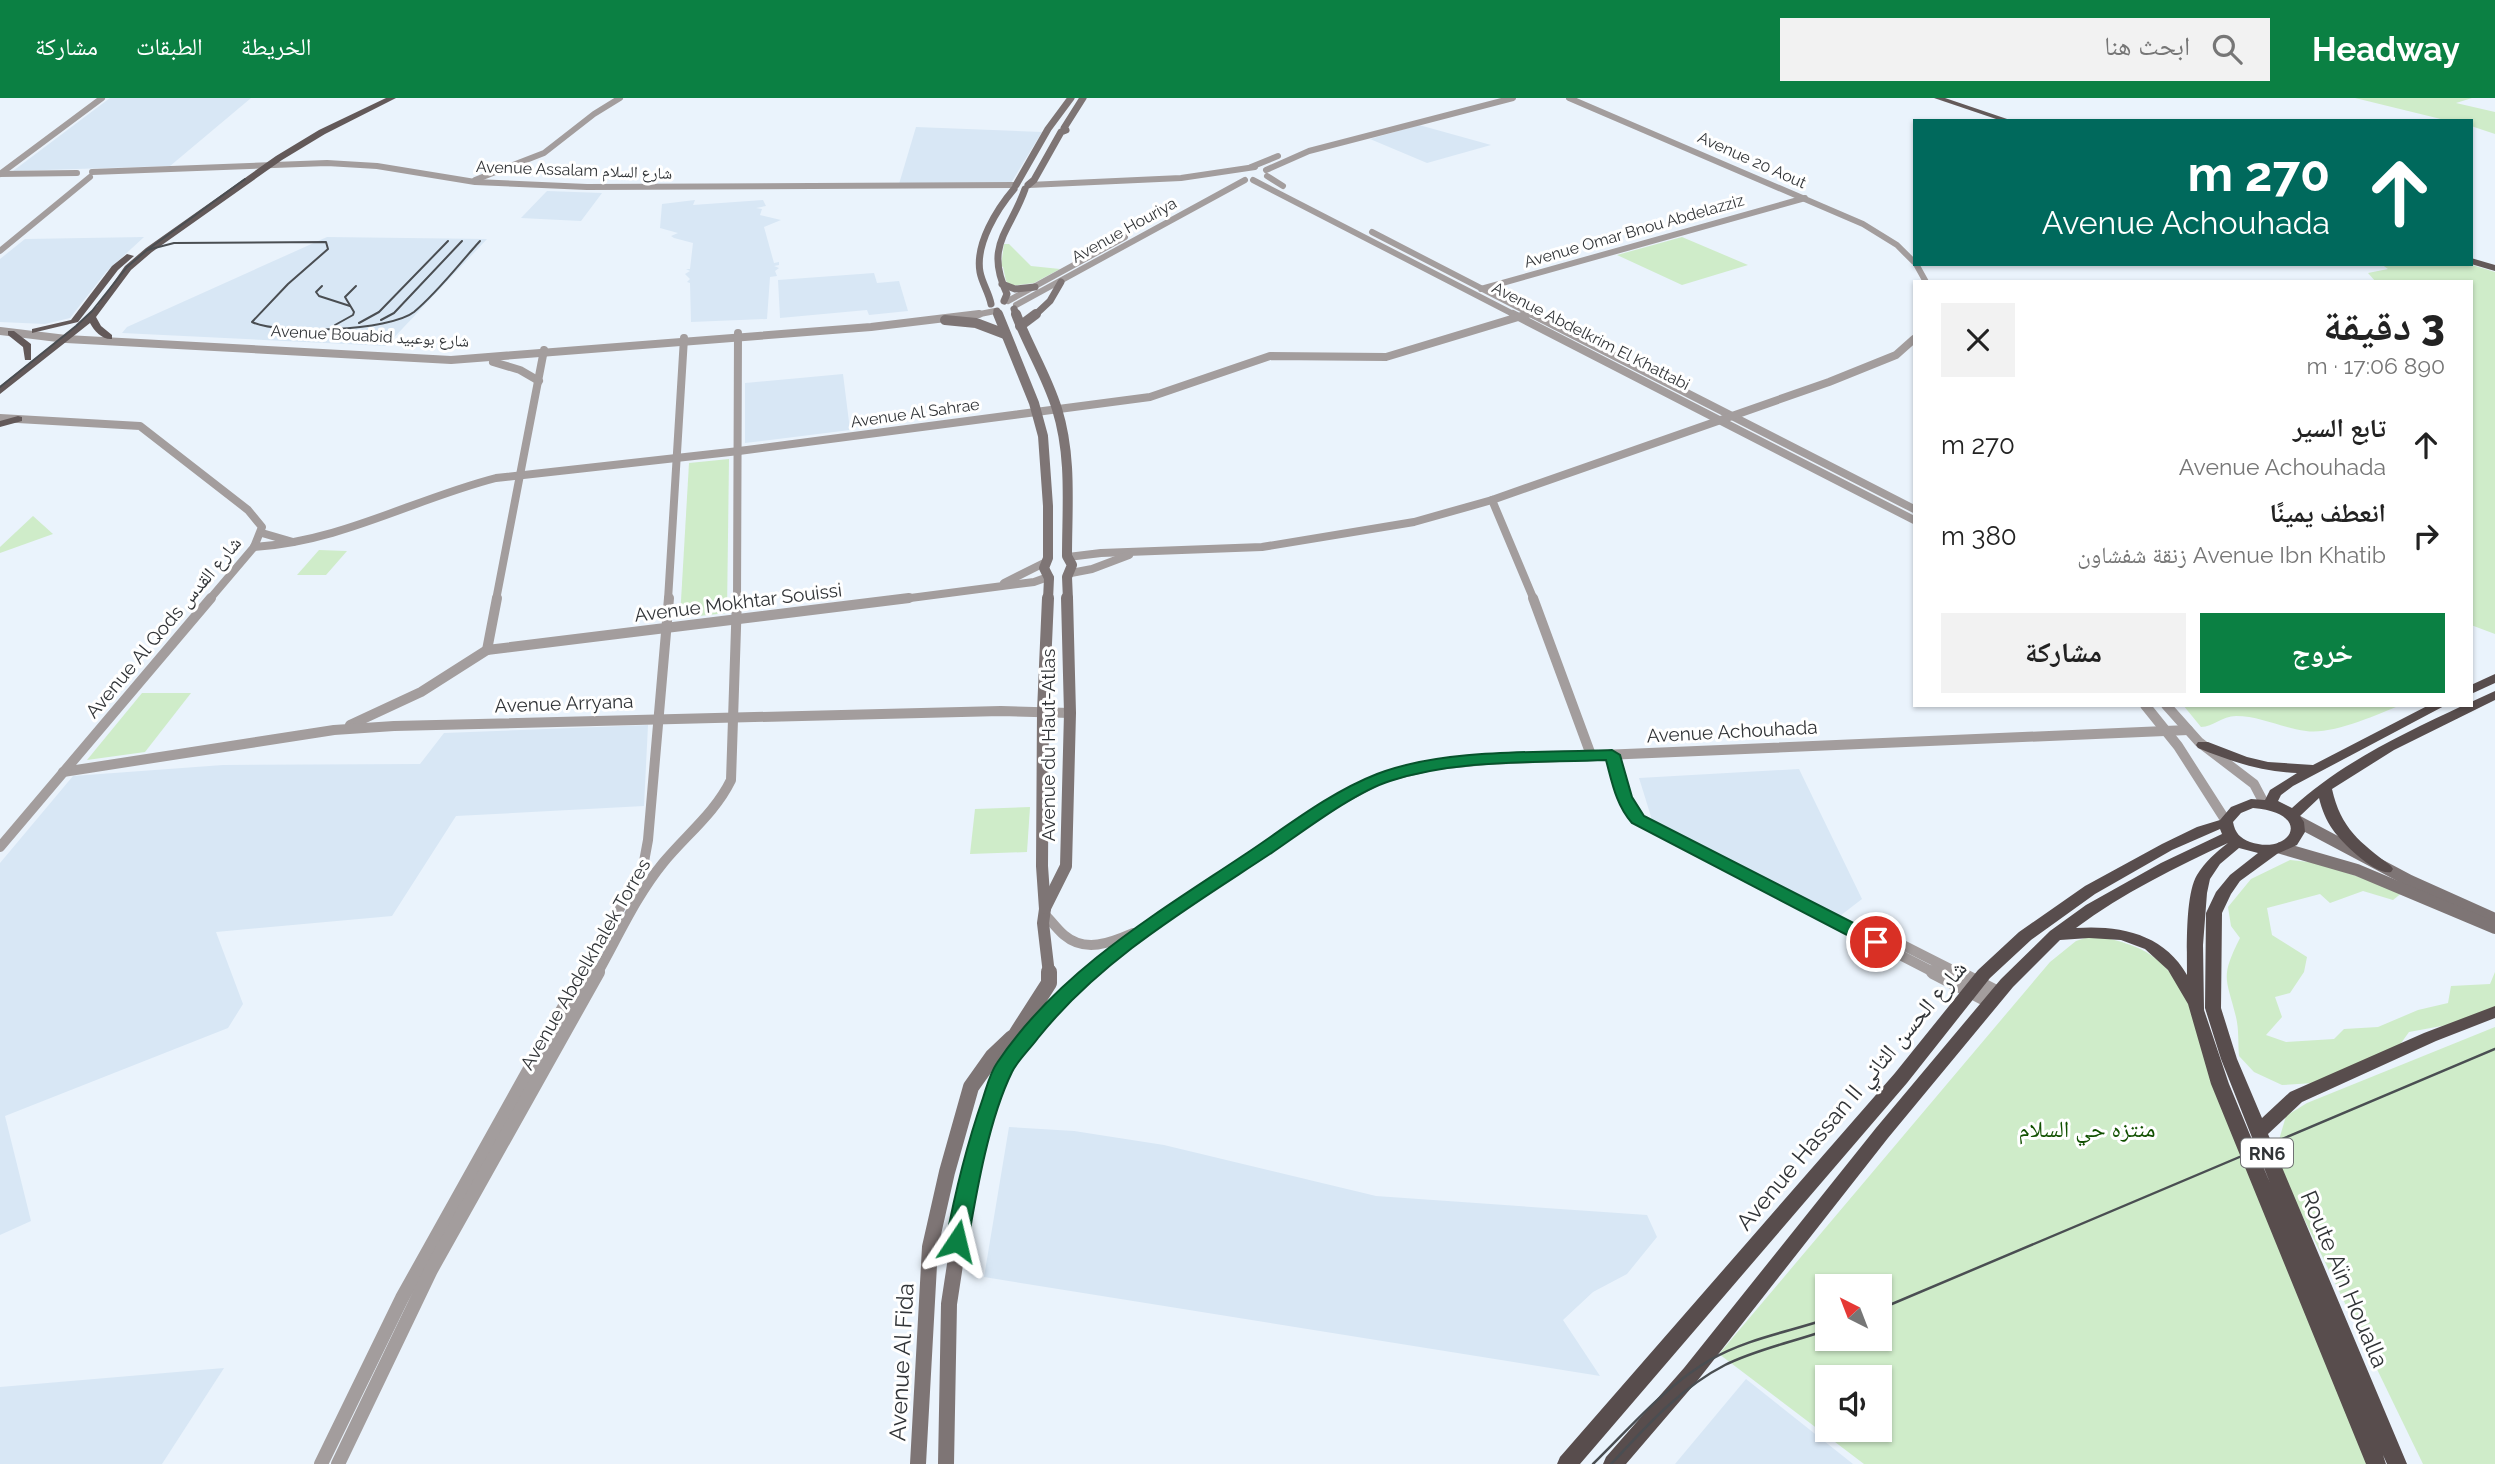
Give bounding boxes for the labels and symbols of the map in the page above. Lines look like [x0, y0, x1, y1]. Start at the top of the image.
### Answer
street label: Avenue 20 Aout [1695, 128, 1810, 193]
street label: Avenue Assalam شارع السلام [476, 157, 672, 184]
street label: Avenue Omar Bnou Abdelazziz [1522, 190, 1746, 272]
street label: Avenue Houriya [1068, 193, 1180, 267]
street label: Avenue Abdelkrim El Khattabi [1489, 278, 1693, 394]
street label: Avenue Bouabid شارع بوعبيد [270, 321, 470, 352]
street label: Avenue Al Sahrae [849, 395, 981, 431]
street label: Avenue Al Qods شارع القدس [81, 532, 246, 723]
street label: Avenue Mokhtar Souissi [633, 578, 843, 626]
street label: Avenue du Haut-Atlas [1037, 649, 1059, 841]
street label: Avenue Arryana [494, 690, 634, 716]
street label: Avenue Achouhada [1646, 716, 1818, 746]
street label: Avenue Abdelkhalek Torres [515, 855, 655, 1073]
pin [1846, 912, 1906, 972]
street label: Avenue Hassan II شارع الحسن الثاني [1730, 955, 1976, 1239]
park label: منتزه حي السلام [2018, 1115, 2156, 1147]
road number: RN6 [2241, 1138, 2293, 1168]
street label: Route Aïn Houalla [2296, 1186, 2394, 1372]
position arrow [920, 1204, 994, 1278]
north arrow [1815, 1274, 1892, 1351]
street label: Avenue Al Fida [883, 1282, 919, 1442]

